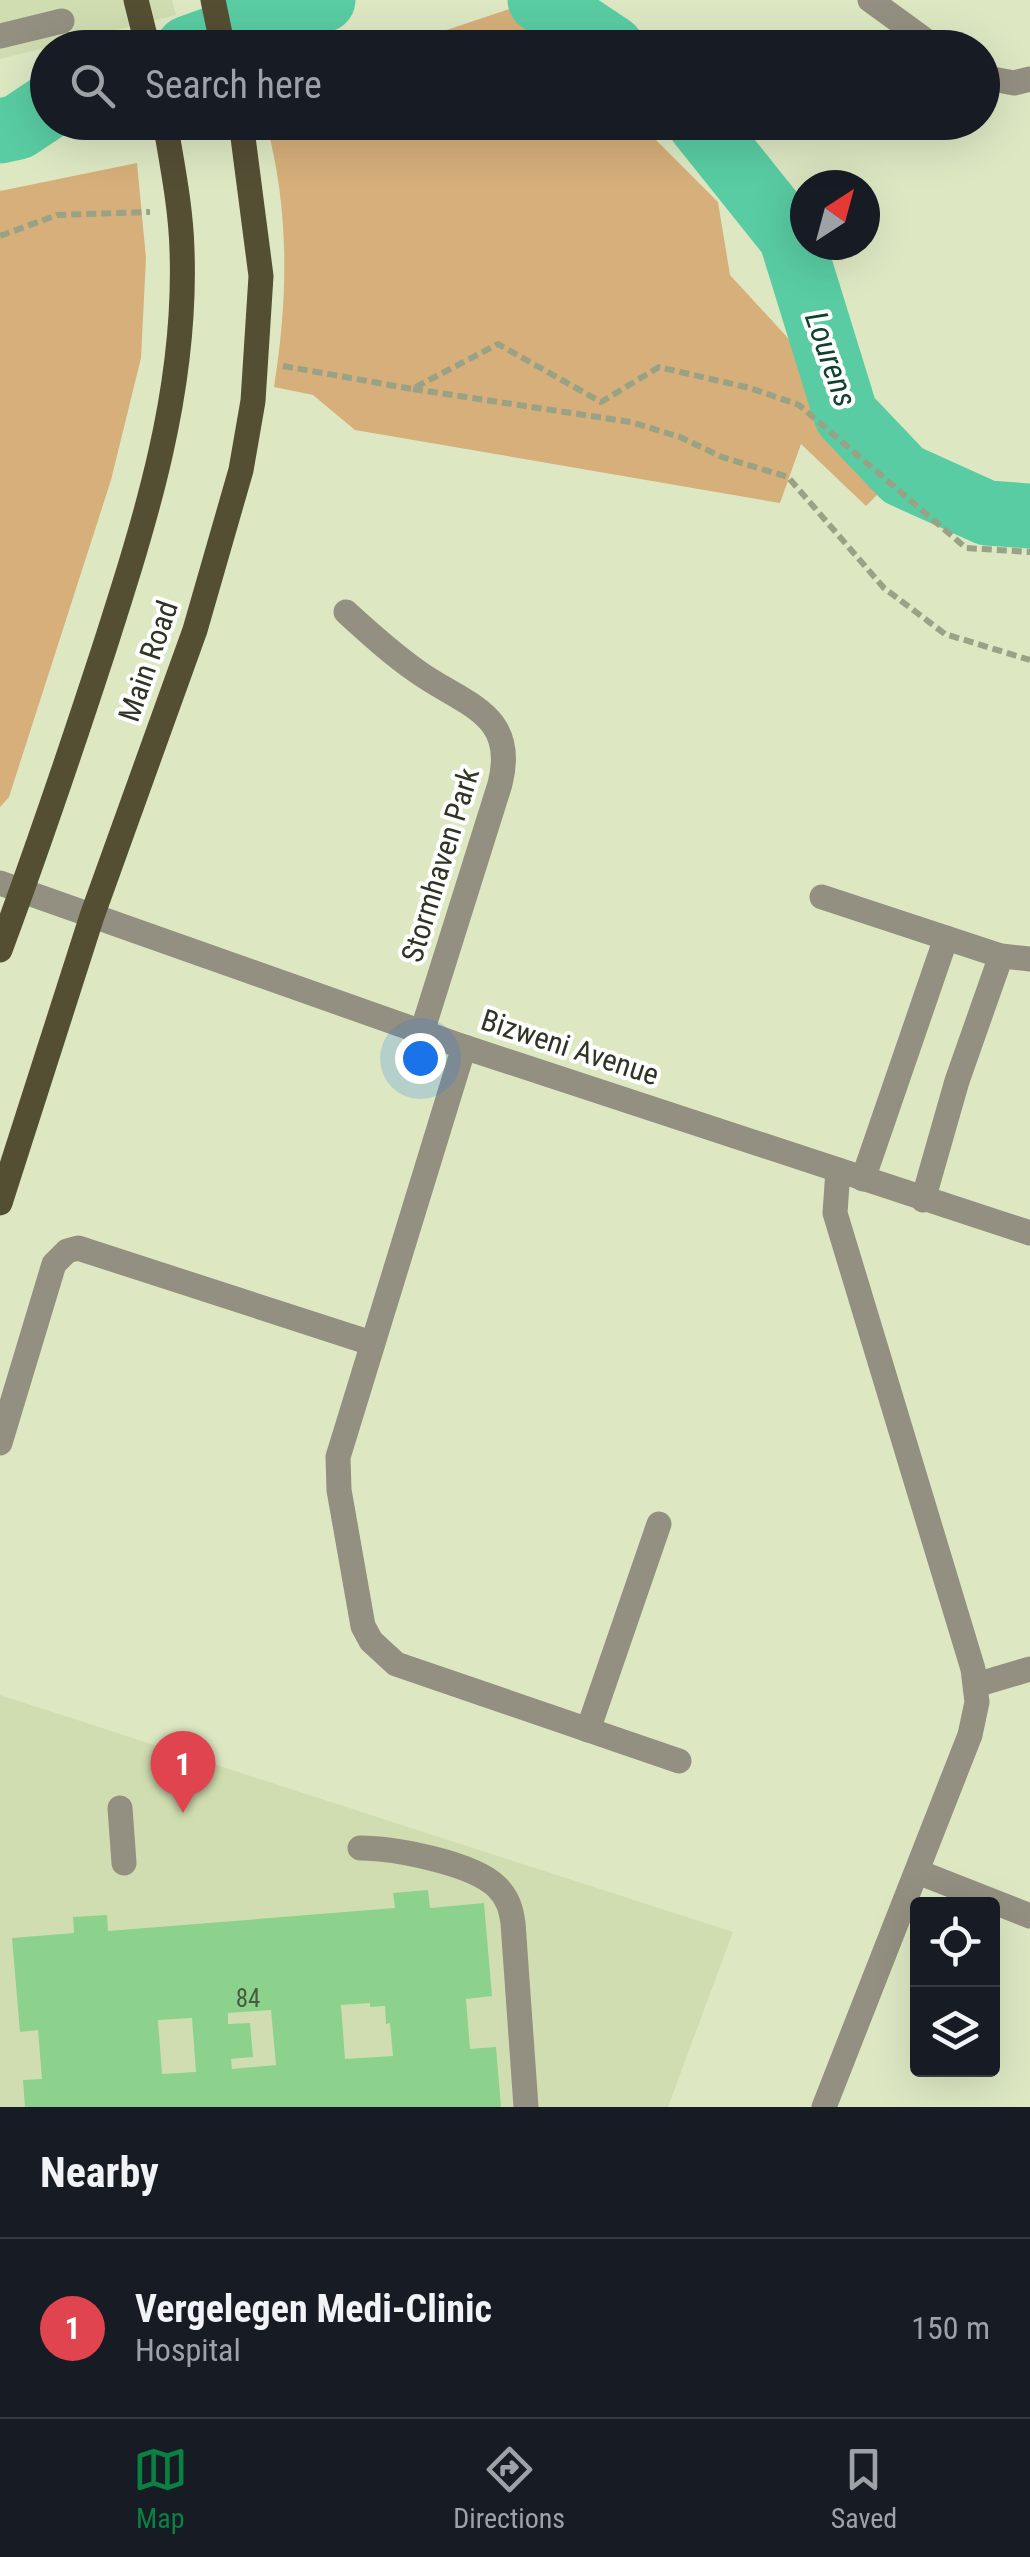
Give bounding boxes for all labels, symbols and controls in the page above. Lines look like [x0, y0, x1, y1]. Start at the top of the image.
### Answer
search box [30, 30, 1000, 140]
icon: search [65, 58, 120, 113]
text: Search here [145, 63, 322, 107]
north arrow [790, 170, 880, 260]
water label: Lourens [797, 306, 865, 412]
street label: Main Road [111, 596, 185, 726]
street label: Stormhaven Park [394, 763, 486, 966]
street label: Bizweni Avenue [477, 1002, 663, 1092]
your location [395, 1033, 446, 1084]
pin: 1 [150, 1730, 216, 1813]
map controls [910, 1897, 1000, 2077]
button: locate [910, 1897, 1000, 1987]
house number: 84 [236, 1984, 260, 2013]
button: layers [910, 1987, 1000, 2077]
text: Nearby [40, 2148, 159, 2197]
text: Vergelegen Medi-Clinic [135, 2287, 492, 2331]
text: 1 [64, 2309, 81, 2347]
text: 150 m [911, 2309, 990, 2347]
text: Hospital [135, 2331, 241, 2369]
tab: Map [133, 2442, 188, 2535]
tab: Directions [453, 2442, 565, 2535]
tab: Saved [831, 2442, 897, 2535]

